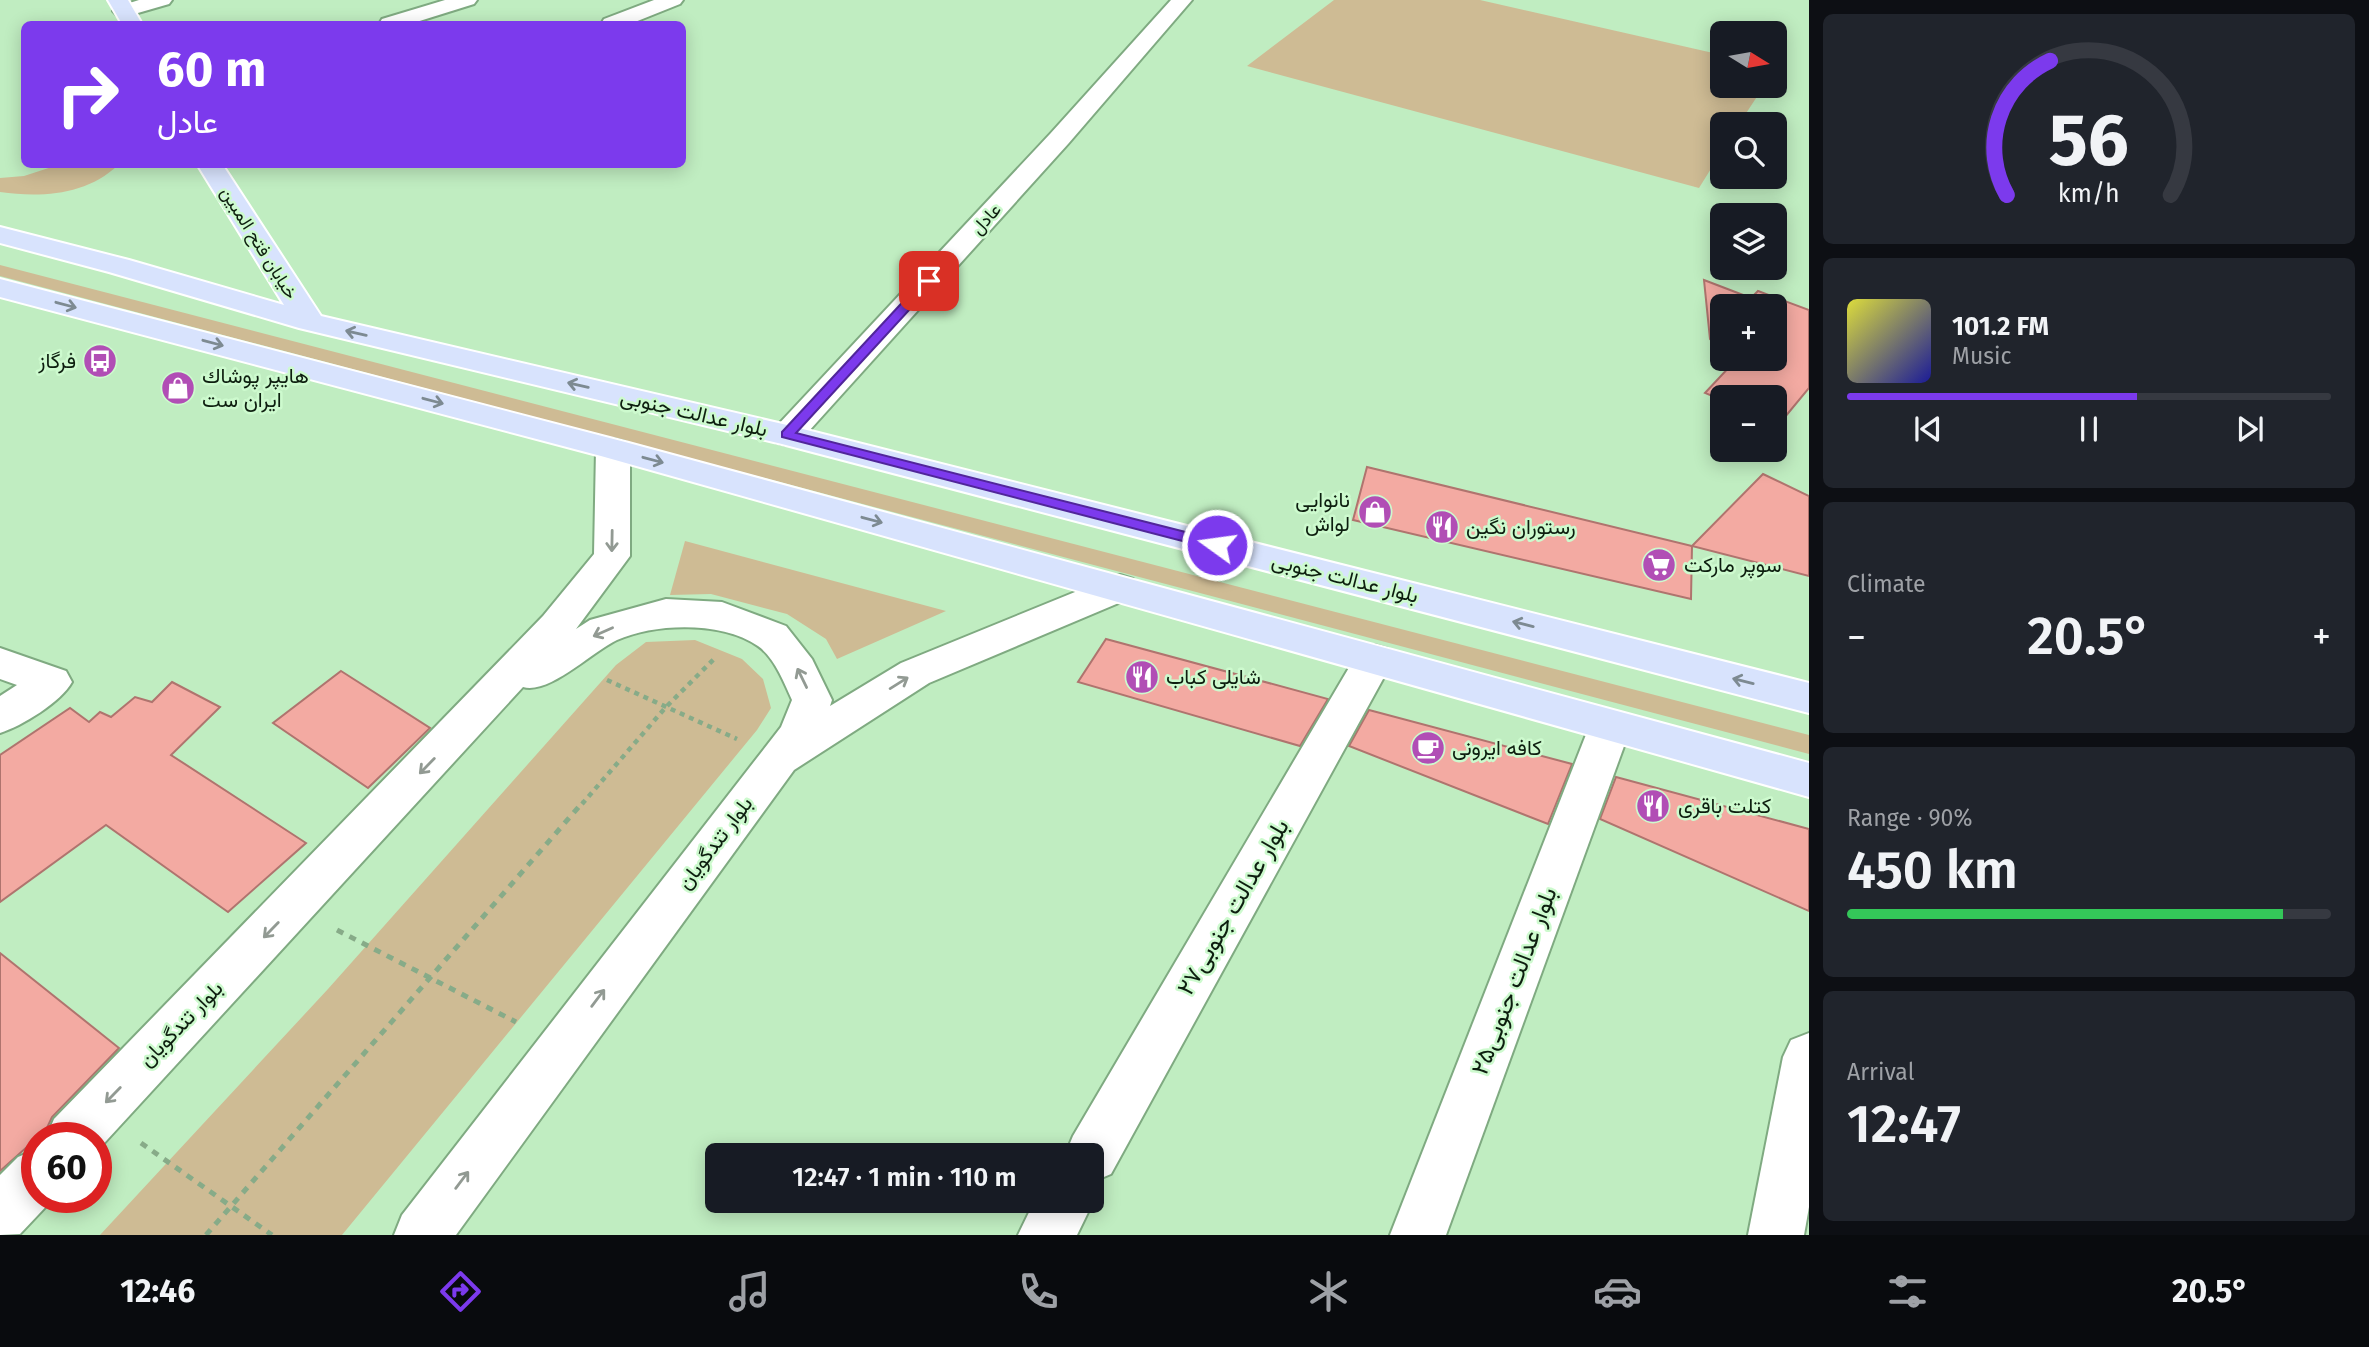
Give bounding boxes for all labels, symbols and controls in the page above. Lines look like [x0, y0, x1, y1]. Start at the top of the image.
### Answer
north arrow [1710, 21, 1787, 98]
map controls [1710, 21, 1787, 462]
text: 60 m [157, 40, 266, 99]
icon: right [42, 49, 133, 140]
text: 56 [2049, 97, 2129, 184]
text: عادل [157, 103, 218, 141]
button: search [1710, 112, 1787, 189]
text: km/h [2058, 179, 2120, 209]
street label: خیابان فتح المبین [215, 183, 302, 304]
street label: عادل [966, 199, 1006, 239]
button: layers [1710, 203, 1787, 280]
pin [899, 251, 959, 311]
icon: arrive [910, 262, 948, 300]
button: + [1710, 294, 1787, 371]
one-way arrow [54, 299, 77, 312]
text: 101.2 FM [1952, 311, 2049, 342]
one-way arrow [345, 326, 368, 339]
one-way arrow [201, 337, 224, 350]
bus stop icon: فرگاز [81, 342, 119, 380]
text: Music [1952, 342, 2012, 370]
place label: فرگاز [37, 348, 76, 374]
place label: هايپر پوشاك ايران ست [202, 363, 309, 413]
shop icon: هايپر پوشاك ايران ست [159, 369, 197, 407]
one-way arrow [567, 378, 590, 391]
street label: بلوار عدالت جنوبی [618, 383, 770, 443]
button: − [1710, 385, 1787, 462]
one-way arrow [421, 395, 444, 408]
icon: previous [1909, 410, 1947, 448]
icon: pause [2070, 410, 2108, 448]
icon: next [2231, 410, 2269, 448]
one-way arrow [642, 454, 664, 467]
place label: نانوایی لواش [1295, 487, 1350, 537]
shop icon: نانوایی لواش [1356, 493, 1394, 531]
position arrow [1180, 508, 1254, 582]
restaurant icon: رستوران نگین [1423, 508, 1461, 546]
one-way arrow [860, 514, 883, 527]
place label: رستوران نگین [1466, 514, 1576, 540]
one-way arrow [605, 530, 619, 553]
supermarket icon: سوپر مارکت [1640, 546, 1678, 584]
street label: بلوار عدالت جنوبی [1269, 547, 1421, 609]
place label: سوپر مارکت [1684, 552, 1782, 579]
text: Climate [1847, 570, 1926, 598]
text: 20.5° [2027, 605, 2151, 668]
text: − [1847, 614, 1866, 660]
text: + [2312, 614, 2331, 660]
one-way arrow [1512, 617, 1534, 630]
one-way arrow [593, 626, 614, 639]
restaurant icon: شایلی کباب [1123, 658, 1161, 696]
place label: شایلی کباب [1166, 664, 1261, 690]
one-way arrow [794, 668, 808, 689]
one-way arrow [1732, 673, 1754, 686]
one-way arrow [889, 676, 909, 690]
cafe icon: کافه ایرونی [1409, 729, 1447, 767]
place label: کافه ایرونی [1452, 735, 1542, 761]
one-way arrow [419, 757, 436, 774]
restaurant icon: کتلت باقری [1634, 787, 1672, 825]
street label: بلوار تندگویان [672, 791, 758, 895]
place label: کتلت باقری [1678, 793, 1771, 819]
text: Range · 90% [1847, 804, 1972, 832]
street label: بلوار عدالت جنوبی۲۷ [1171, 814, 1296, 1000]
text: 450 km [1847, 839, 2018, 902]
street label: بلوار عدالت جنوبی۲۵ [1465, 883, 1564, 1079]
one-way arrow [262, 922, 279, 939]
street label: بلوار تندگویان [134, 976, 228, 1072]
one-way arrow [591, 989, 606, 1008]
text: Arrival [1847, 1058, 1914, 1086]
one-way arrow [105, 1086, 122, 1103]
text: 12:47 [1847, 1093, 1961, 1156]
speed limit sign: 60 [21, 1122, 112, 1213]
text: 12:47 · 1 min · 110 m [792, 1162, 1017, 1193]
one-way arrow [455, 1171, 470, 1190]
icon: directions [436, 1267, 485, 1316]
icon: music [725, 1267, 774, 1316]
icon: phone [1014, 1267, 1063, 1316]
icon: climate [1304, 1267, 1353, 1316]
icon: car [1593, 1267, 1642, 1316]
icon: filters [1883, 1267, 1932, 1316]
text: 12:46 [120, 1272, 195, 1310]
text: 20.5° [2172, 1272, 2249, 1310]

